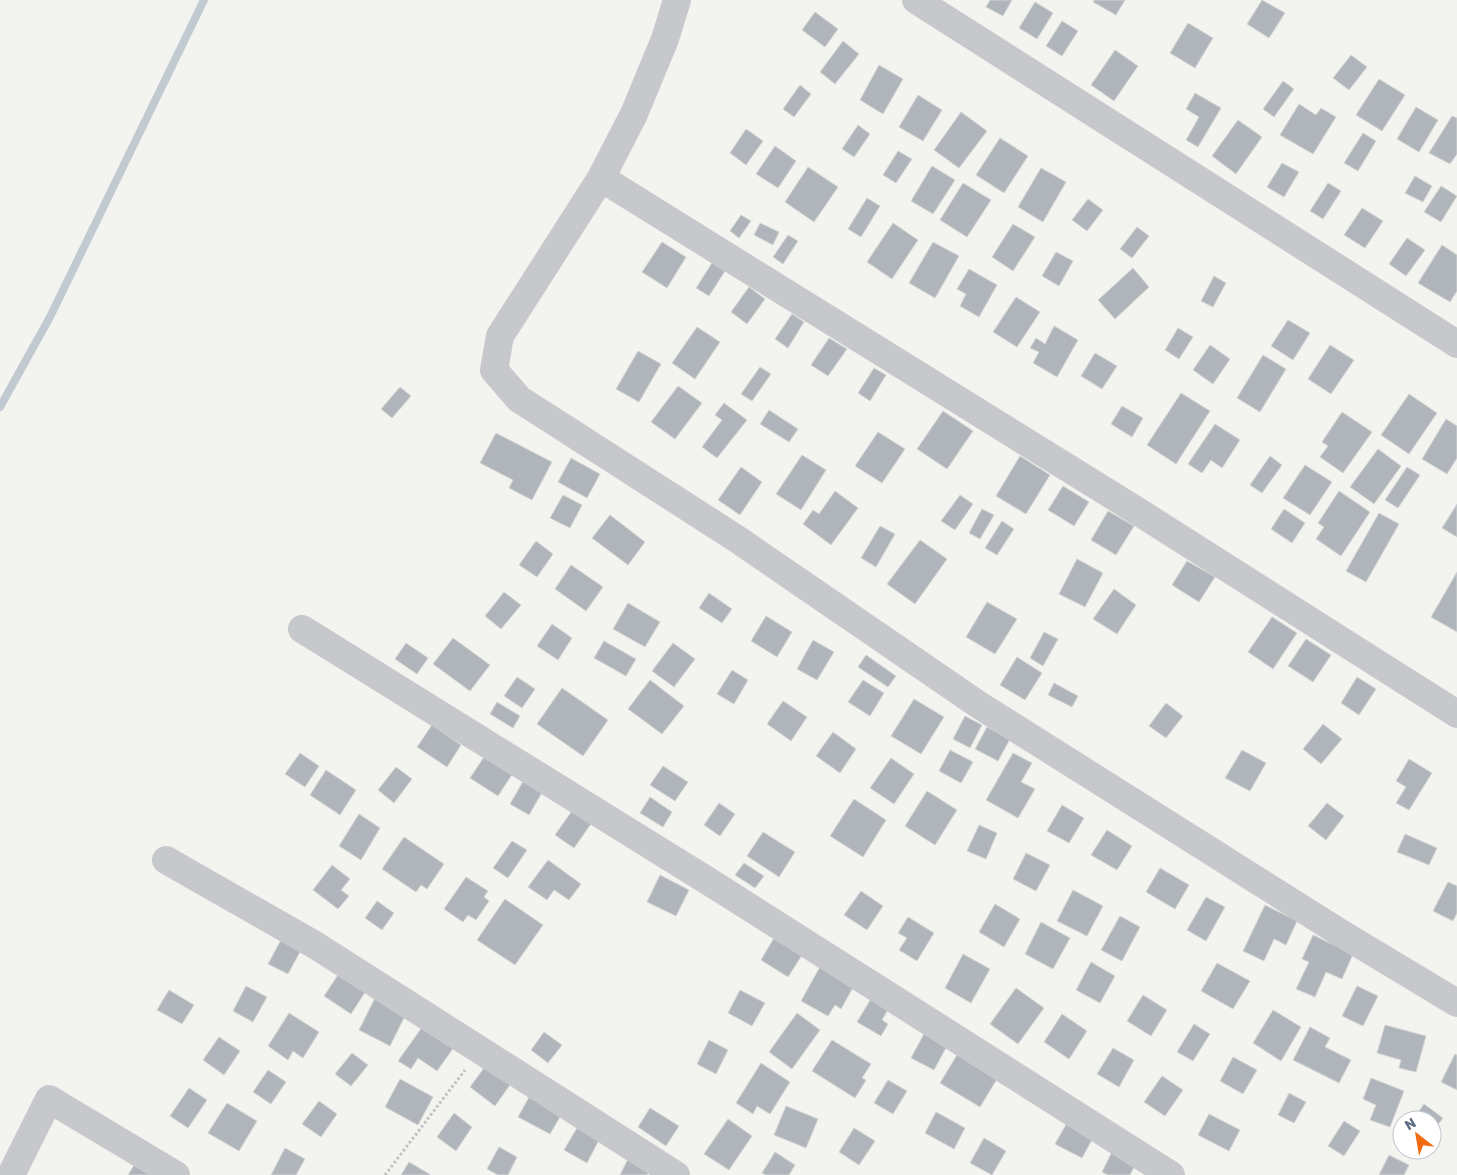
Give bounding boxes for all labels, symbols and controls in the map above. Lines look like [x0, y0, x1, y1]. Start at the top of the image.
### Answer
north arrow [1392, 1110, 1442, 1160]
text: N [1402, 1114, 1419, 1134]

